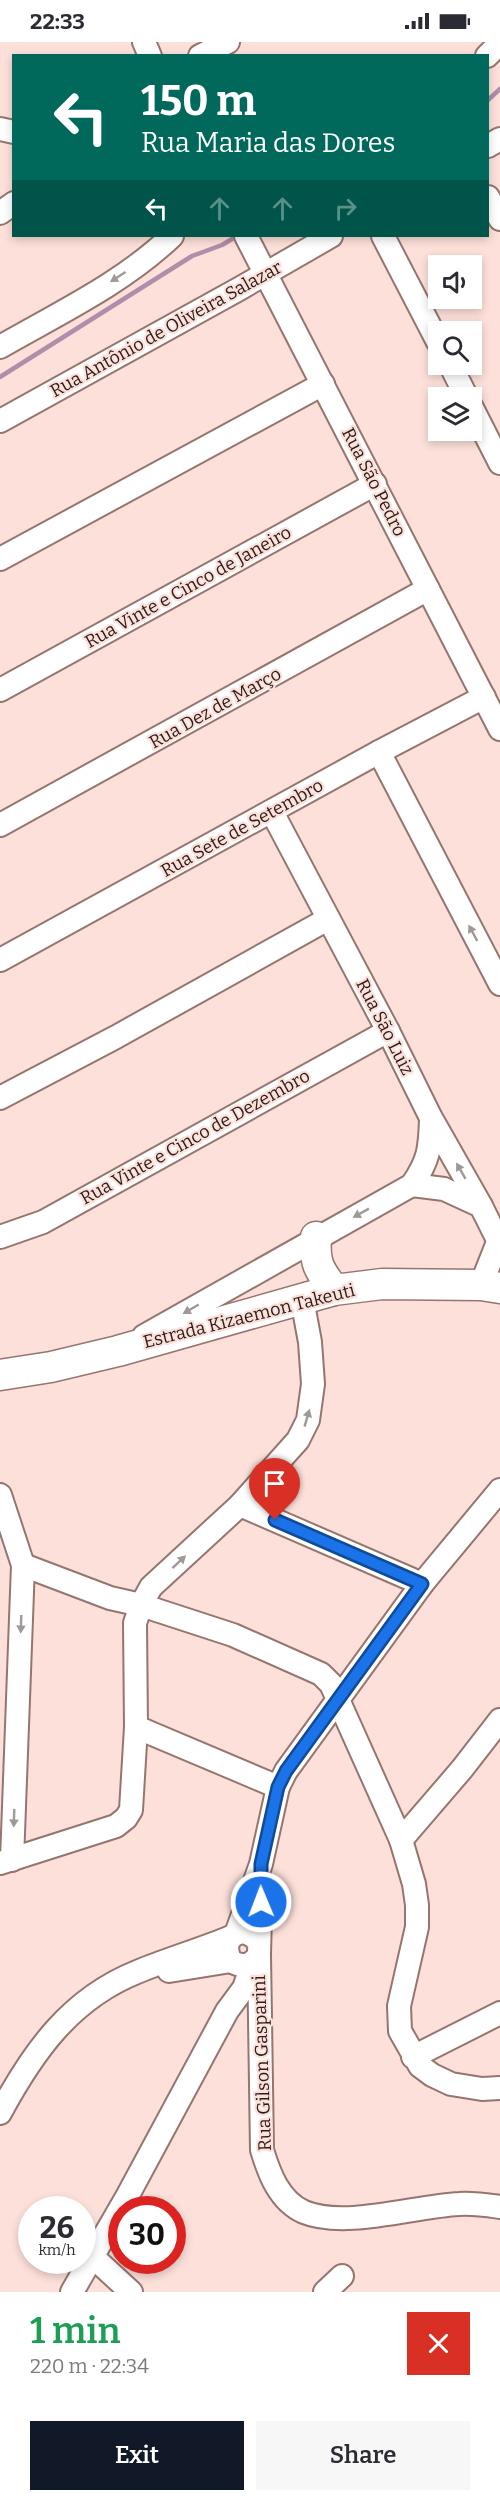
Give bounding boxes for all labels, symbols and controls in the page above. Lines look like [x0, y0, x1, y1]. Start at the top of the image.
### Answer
text: 22:33 [30, 8, 85, 35]
text: 150 m [141, 76, 256, 126]
icon: left [42, 78, 120, 156]
text: Rua Maria das Dores [141, 127, 395, 159]
icon: left [140, 192, 173, 225]
icon: ahead [203, 192, 236, 225]
icon: ahead [266, 192, 299, 225]
icon: right [329, 192, 362, 225]
map controls [428, 255, 482, 441]
button: sound [428, 255, 482, 309]
street label: Rua Antônio de Oliveira Salazar [46, 256, 286, 402]
one-way arrow [110, 272, 126, 283]
button: search [428, 321, 482, 375]
button: layers [428, 387, 482, 441]
street label: Rua São Pedro [337, 424, 411, 540]
street label: Rua Vinte e Cinco de Janeiro [81, 521, 295, 653]
street label: Rua Dez de Março [145, 663, 285, 753]
street label: Rua Sete de Setembro [157, 774, 327, 882]
one-way arrow [468, 924, 478, 941]
street label: Rua São Luiz [351, 975, 419, 1079]
street label: Rua Vinte e Cinco de Dezembro [76, 1065, 314, 1209]
one-way arrow [457, 1163, 467, 1180]
one-way arrow [352, 1208, 369, 1218]
street label: Estrada Kizaemon Takeuti [141, 1279, 357, 1353]
one-way arrow [182, 1304, 199, 1314]
one-way arrow [303, 1409, 312, 1427]
pin [249, 1458, 300, 1520]
icon: arrive [258, 1467, 291, 1500]
one-way arrow [172, 1555, 186, 1569]
one-way arrow [16, 1614, 26, 1633]
one-way arrow [9, 1809, 19, 1828]
position arrow [229, 1870, 293, 1934]
street label: Rua Gilson Gasparini [248, 1975, 276, 2151]
speed limit sign: 30 [108, 2196, 186, 2274]
text: 26 [40, 2210, 74, 2246]
text: km/h [38, 2241, 76, 2259]
text: 1 min [30, 2309, 121, 2353]
button: close [407, 2312, 470, 2375]
text: 220 m · 22:34 [30, 2354, 149, 2378]
button: Exit [30, 2421, 244, 2490]
button: Share [256, 2421, 470, 2490]

